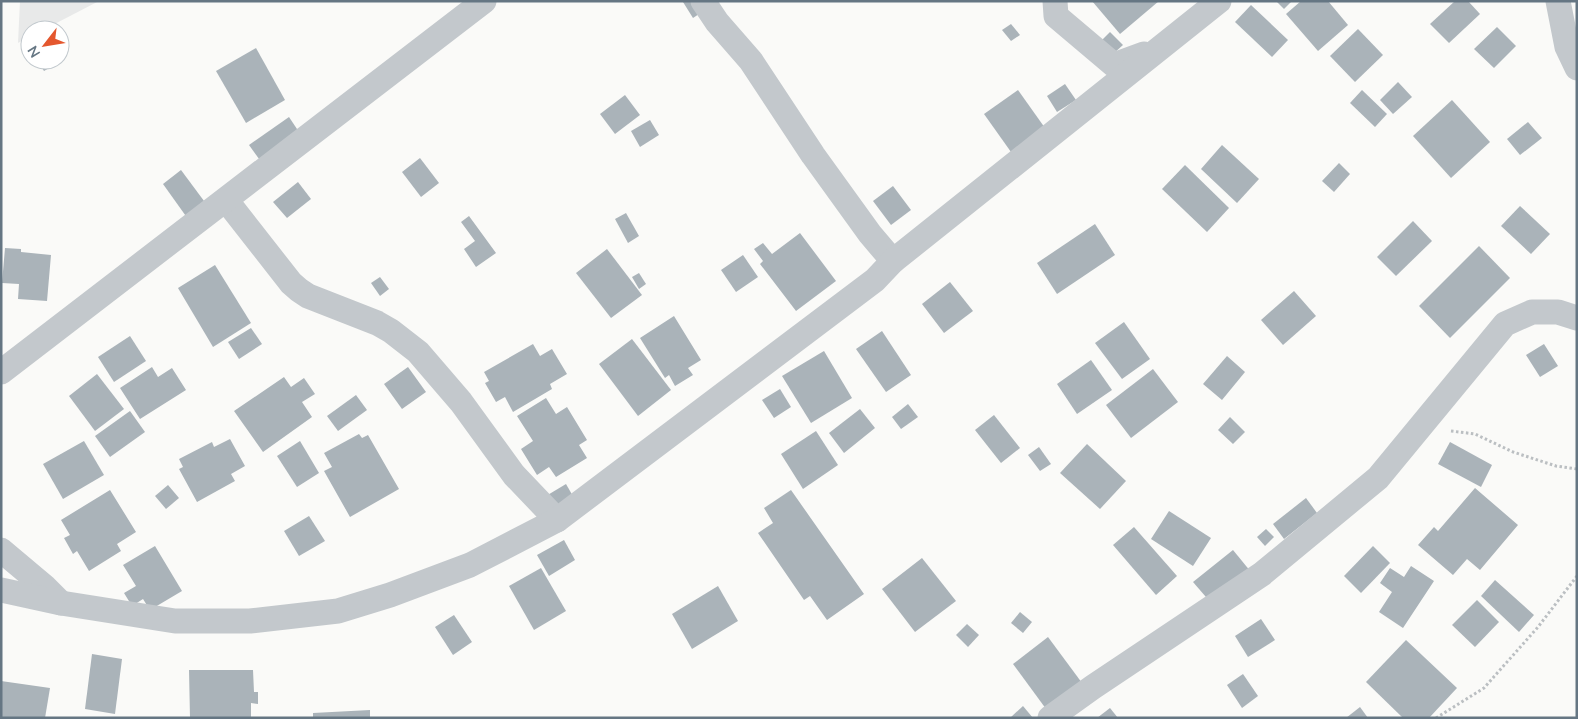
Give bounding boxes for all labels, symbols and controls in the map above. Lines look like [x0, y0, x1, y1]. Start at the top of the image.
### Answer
north arrow [20, 20, 70, 70]
text: N [23, 43, 44, 61]

